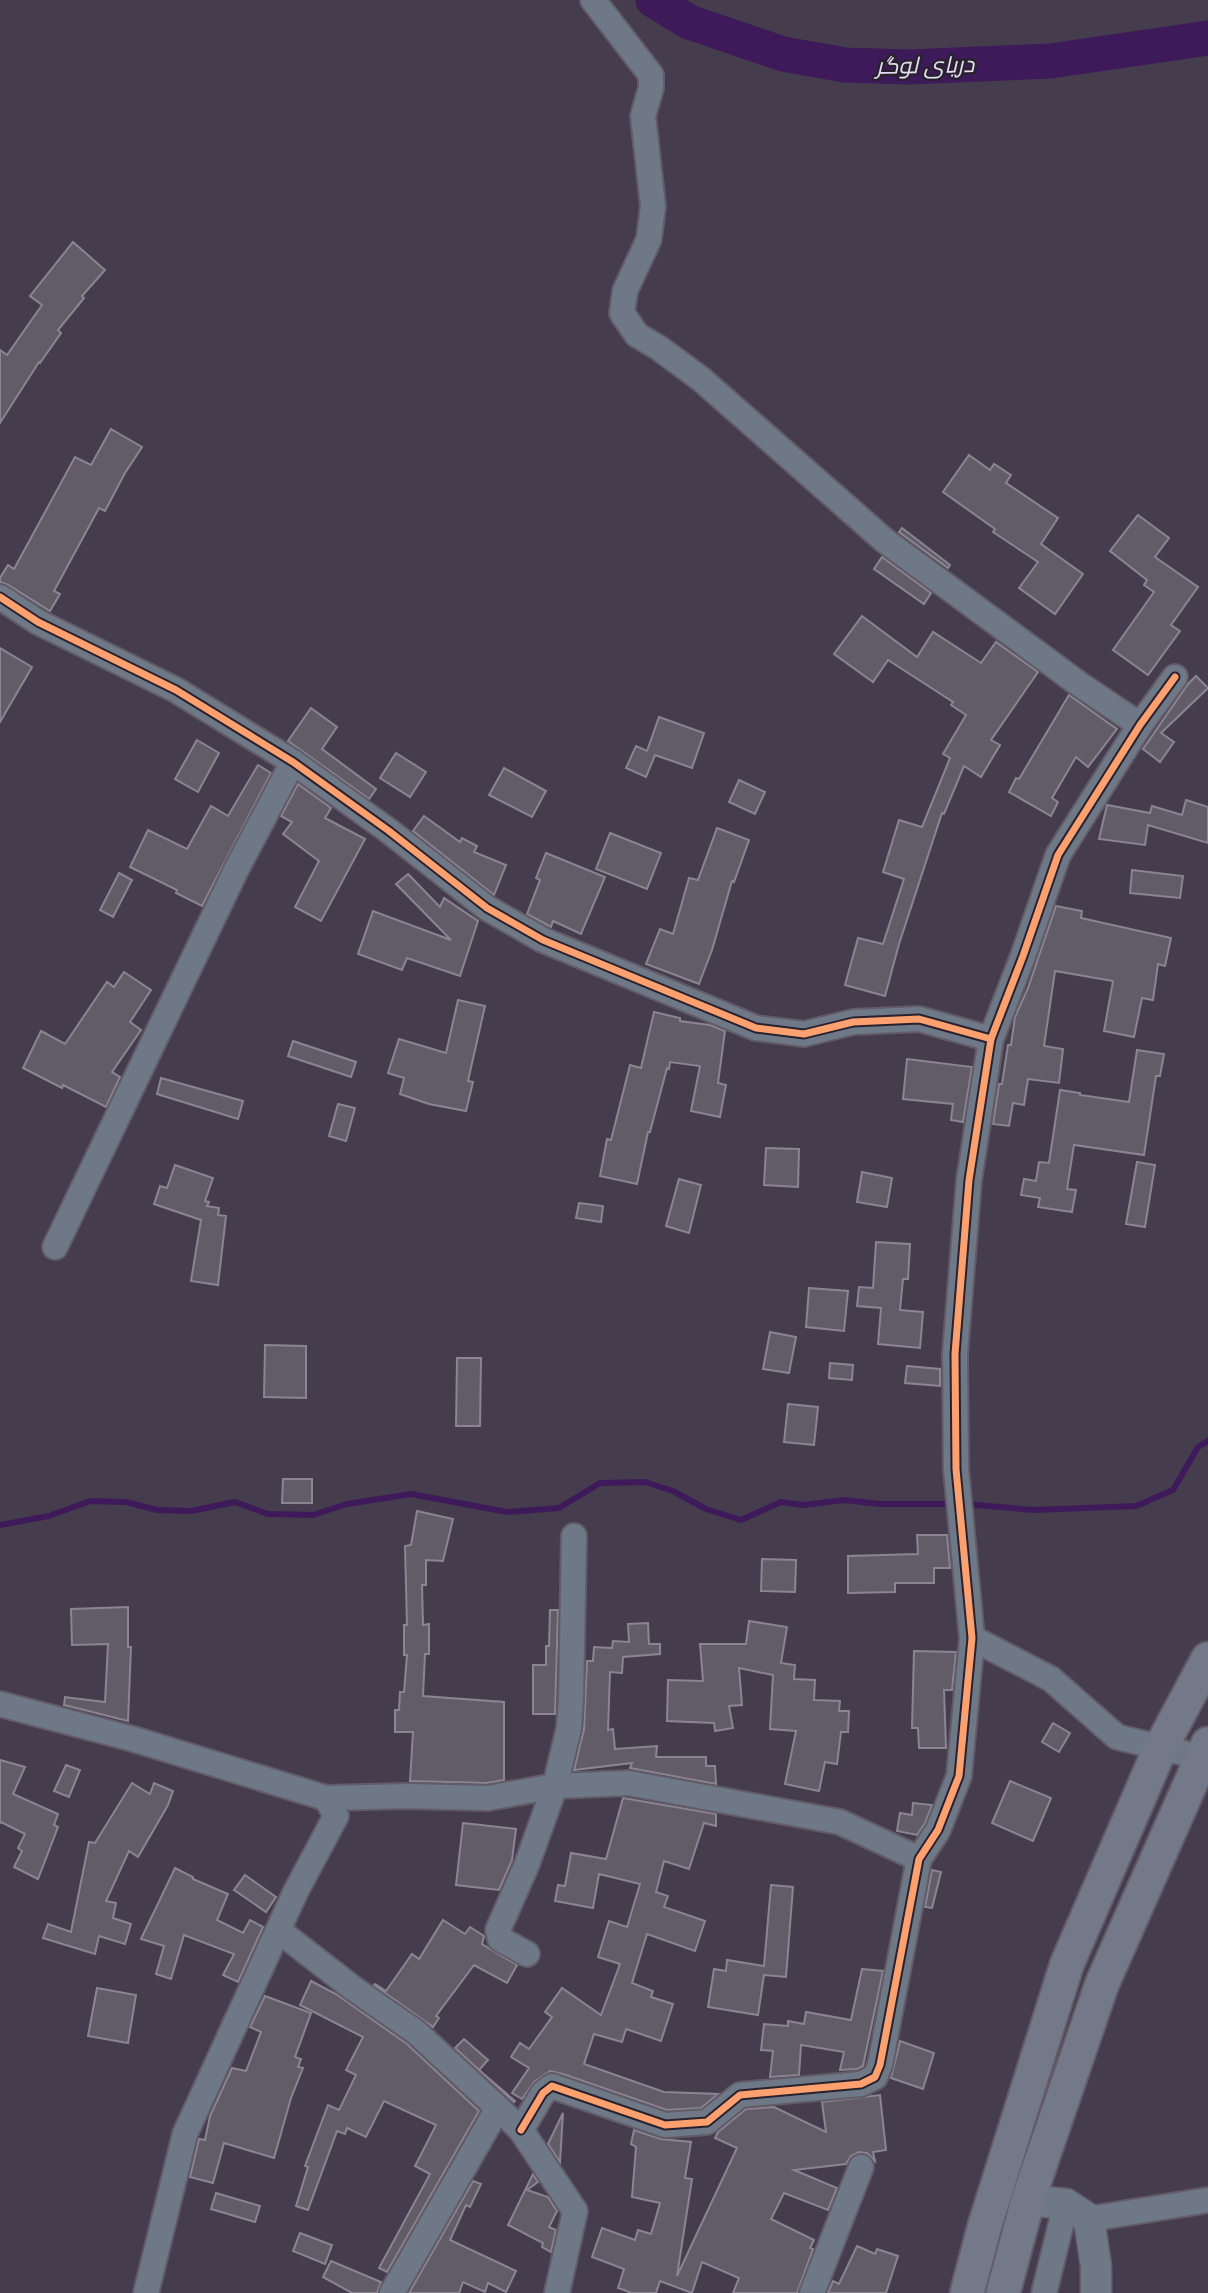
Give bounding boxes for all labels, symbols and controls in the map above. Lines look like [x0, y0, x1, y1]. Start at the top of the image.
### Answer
water label: دریای لوگر [873, 48, 975, 80]

